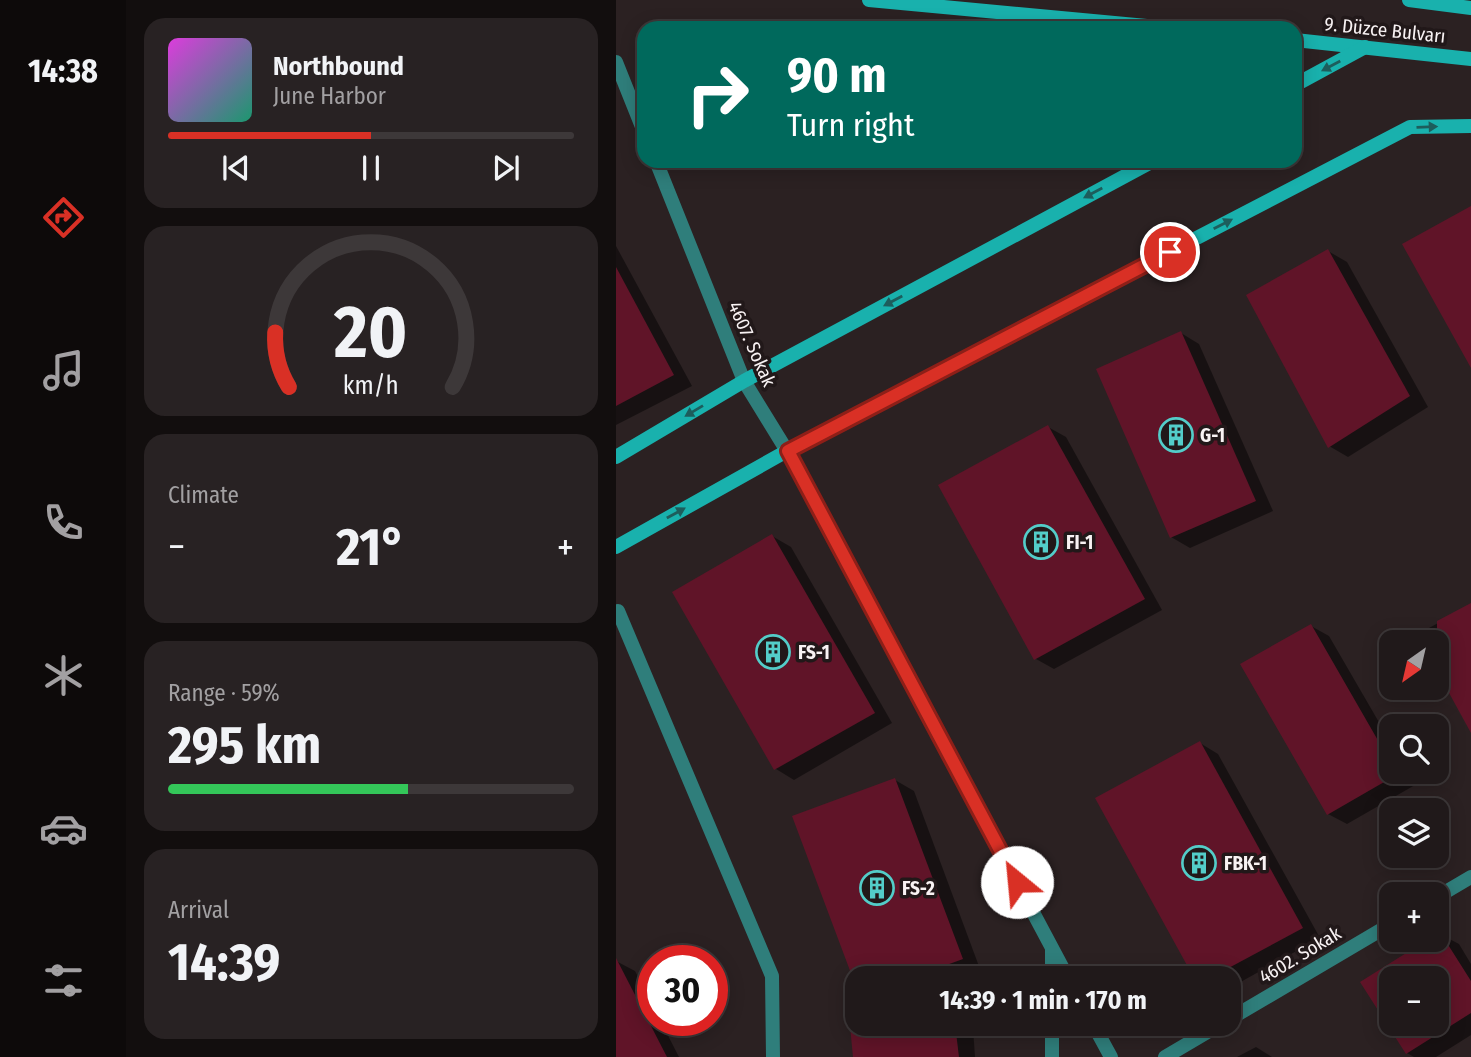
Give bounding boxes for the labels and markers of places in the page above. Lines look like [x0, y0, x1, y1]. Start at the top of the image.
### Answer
pin [1140, 222, 1200, 282]
building icon: G-1 [1157, 416, 1195, 454]
place label: G-1 [1200, 424, 1225, 447]
building icon: FI-1 [1022, 523, 1060, 561]
place label: FI-1 [1066, 531, 1093, 554]
building icon: FS-1 [754, 633, 792, 671]
place label: FS-1 [798, 641, 830, 664]
building icon: FBK-1 [1180, 844, 1218, 882]
place label: FBK-1 [1224, 852, 1267, 875]
building icon: FS-2 [858, 869, 896, 907]
place label: FS-2 [902, 877, 935, 900]

